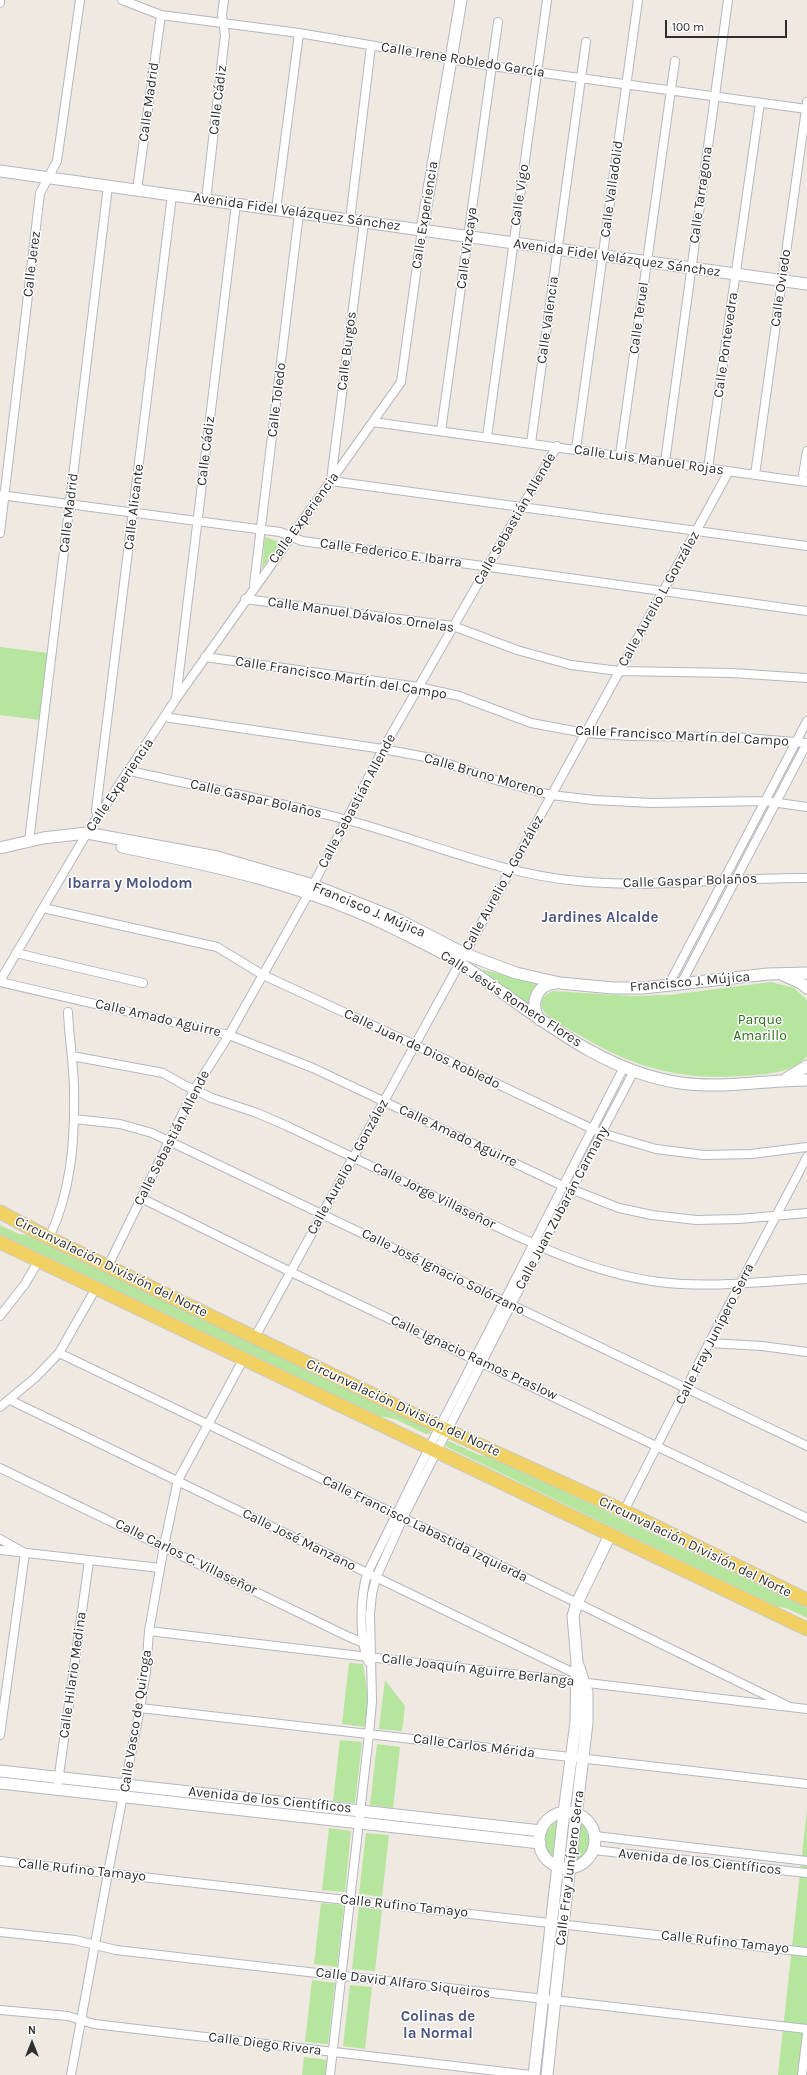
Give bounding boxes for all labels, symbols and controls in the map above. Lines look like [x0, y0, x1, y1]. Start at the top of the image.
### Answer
scale bar [667, 12, 789, 38]
text: 100 m [672, 20, 704, 34]
street label: Calle Irene Robledo García [380, 39, 546, 81]
street label: Calle Madrid [135, 61, 163, 143]
street label: Calle Cádiz [205, 64, 231, 136]
street label: Calle Valladolid [597, 139, 627, 239]
street label: Calle Tarragona [686, 145, 716, 245]
street label: Calle Experiencia [408, 160, 442, 270]
street label: Calle Vigo [507, 163, 533, 227]
street label: Avenida Fidel Velázquez Sánchez [192, 189, 402, 235]
street label: Calle Vizcaya [453, 206, 481, 290]
street label: Calle Jerez [20, 230, 44, 298]
street label: Avenida Fidel Velázquez Sánchez [512, 235, 722, 281]
street label: Calle Oviedo [767, 248, 795, 328]
street label: Calle Valencia [534, 275, 562, 365]
street label: Calle Teruel [626, 281, 652, 355]
street label: Calle Pontevedra [710, 291, 742, 399]
street label: Calle Burgos [334, 310, 360, 392]
street label: Calle Toledo [264, 362, 290, 438]
street label: Calle Cádiz [193, 415, 219, 487]
street label: Calle Luis Manuel Rojas [573, 441, 725, 479]
street label: Calle Sebastián Allende [470, 450, 560, 588]
street label: Calle Alicante [120, 463, 148, 551]
street label: Calle Experiencia [265, 469, 343, 567]
street label: Calle Madrid [56, 472, 82, 554]
street label: Calle Aurelio L. González [615, 528, 703, 670]
street label: Calle Federico E. Ibarra [319, 535, 463, 571]
street label: Calle Manuel Dávalos Ornelas [267, 594, 455, 636]
street label: Calle Francisco Martín del Campo [234, 653, 448, 703]
street label: Calle Francisco Martín del Campo [575, 722, 789, 750]
street label: Calle Sebastián Allende [314, 731, 400, 871]
street label: Calle Experiencia [83, 735, 157, 835]
street label: Calle Bruno Moreno [422, 750, 546, 800]
street label: Calle Gaspar Bolaños [189, 776, 323, 822]
street label: Calle Aurelio L. González [459, 812, 547, 954]
street label: Calle Gaspar Bolaños [623, 870, 757, 892]
district label: Ibarra y Molodom [68, 875, 192, 893]
street label: Francisco J. Mújica [310, 879, 428, 941]
district label: Jardines Alcalde [542, 909, 658, 927]
street label: Calle Jesús Romero Flores [437, 947, 585, 1051]
street label: Francisco J. Mújica [629, 968, 751, 996]
street label: Calle Amado Aguirre [93, 995, 223, 1041]
street label: Calle Juan de Dios Robledo [341, 1005, 503, 1093]
park label: Parque Amarillo [733, 1012, 787, 1044]
street label: Calle Sebastián Allende [131, 1068, 213, 1208]
street label: Calle Aurelio L. González [304, 1096, 392, 1238]
street label: Calle Amado Aguirre [396, 1101, 520, 1171]
street label: Calle Juan Zubarán Carmany [512, 1123, 612, 1293]
street label: Calle Jorge Villaseñor [370, 1159, 498, 1233]
street label: Circunvalación División del Norte [12, 1213, 210, 1321]
street label: Calle José Ignacio Solórzano [359, 1225, 527, 1319]
street label: Calle Fray Junípero Serra [672, 1261, 758, 1407]
street label: Calle Ignacio Ramos Praslow [388, 1312, 560, 1404]
street label: Circunvalación División del Norte [303, 1356, 503, 1460]
street label: Calle Francisco Labastida Izquierda [320, 1472, 530, 1586]
street label: Circunvalación División del Norte [596, 1493, 794, 1601]
street label: Calle José Manzano [239, 1505, 359, 1575]
street label: Calle Carlos C. Villaseñor [112, 1515, 260, 1599]
street label: Calle Hilario Medina [56, 1611, 90, 1739]
street label: Calle Vasco de Quiroga [116, 1648, 156, 1794]
street label: Calle Joaquín Aguirre Berlanga [381, 1650, 575, 1690]
street label: Calle Carlos Mérida [412, 1730, 536, 1762]
street label: Avenida de los Científicos [188, 1783, 352, 1817]
street label: Calle Fray Junípero Serra [552, 1789, 588, 1947]
street label: Avenida de los Científicos [618, 1845, 782, 1879]
street label: Calle Rufino Tamayo [17, 1855, 147, 1885]
street label: Calle Rufino Tamayo [339, 1891, 469, 1921]
street label: Calle Rufino Tamayo [660, 1927, 790, 1957]
street label: Calle David Alfaro Siqueiros [315, 1964, 491, 2002]
district label: Colinas de la Normal [401, 2008, 475, 2043]
north arrow [12, 2023, 52, 2063]
text: N [28, 2024, 36, 2037]
street label: Calle Diego Rivera [207, 2029, 323, 2059]

